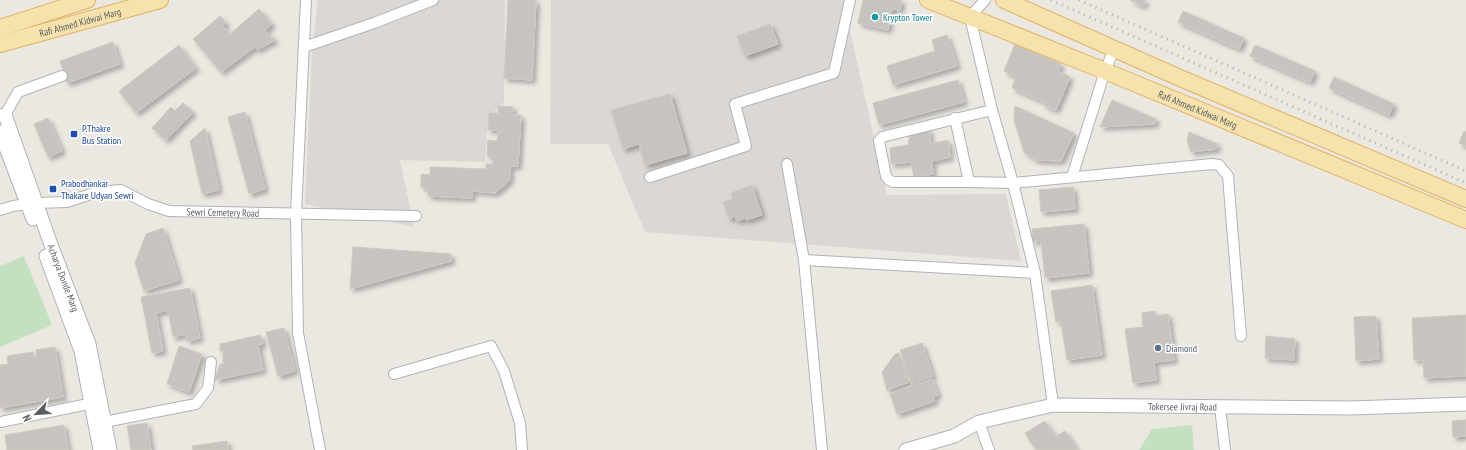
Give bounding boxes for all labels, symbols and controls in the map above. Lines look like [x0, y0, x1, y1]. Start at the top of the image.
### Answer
street label: Rafi Ahmed Kidwai Marg [38, 5, 122, 39]
place label: Krypton Tower [883, 11, 932, 24]
marker: Krypton Tower [870, 12, 880, 22]
street label: Rafi Ahmed Kidwai Marg [1156, 87, 1239, 131]
place label: P.Thakre Bus Station [82, 122, 121, 147]
marker: P.Thakre Bus Station [69, 129, 79, 139]
place label: Prabodhankar Thakare Udyan Sewri [61, 177, 134, 202]
marker: Prabodhankar Thakare Udyan Sewri [48, 184, 58, 194]
street label: Sewri Cemetery Road [186, 205, 259, 219]
street label: Acharya Donde Marg [45, 242, 82, 313]
place label: Diamond [1166, 342, 1197, 355]
marker: Diamond [1153, 343, 1163, 353]
north arrow [16, 394, 56, 434]
street label: Tokersee Jivraj Road [1148, 399, 1217, 413]
text: N [19, 413, 35, 424]

